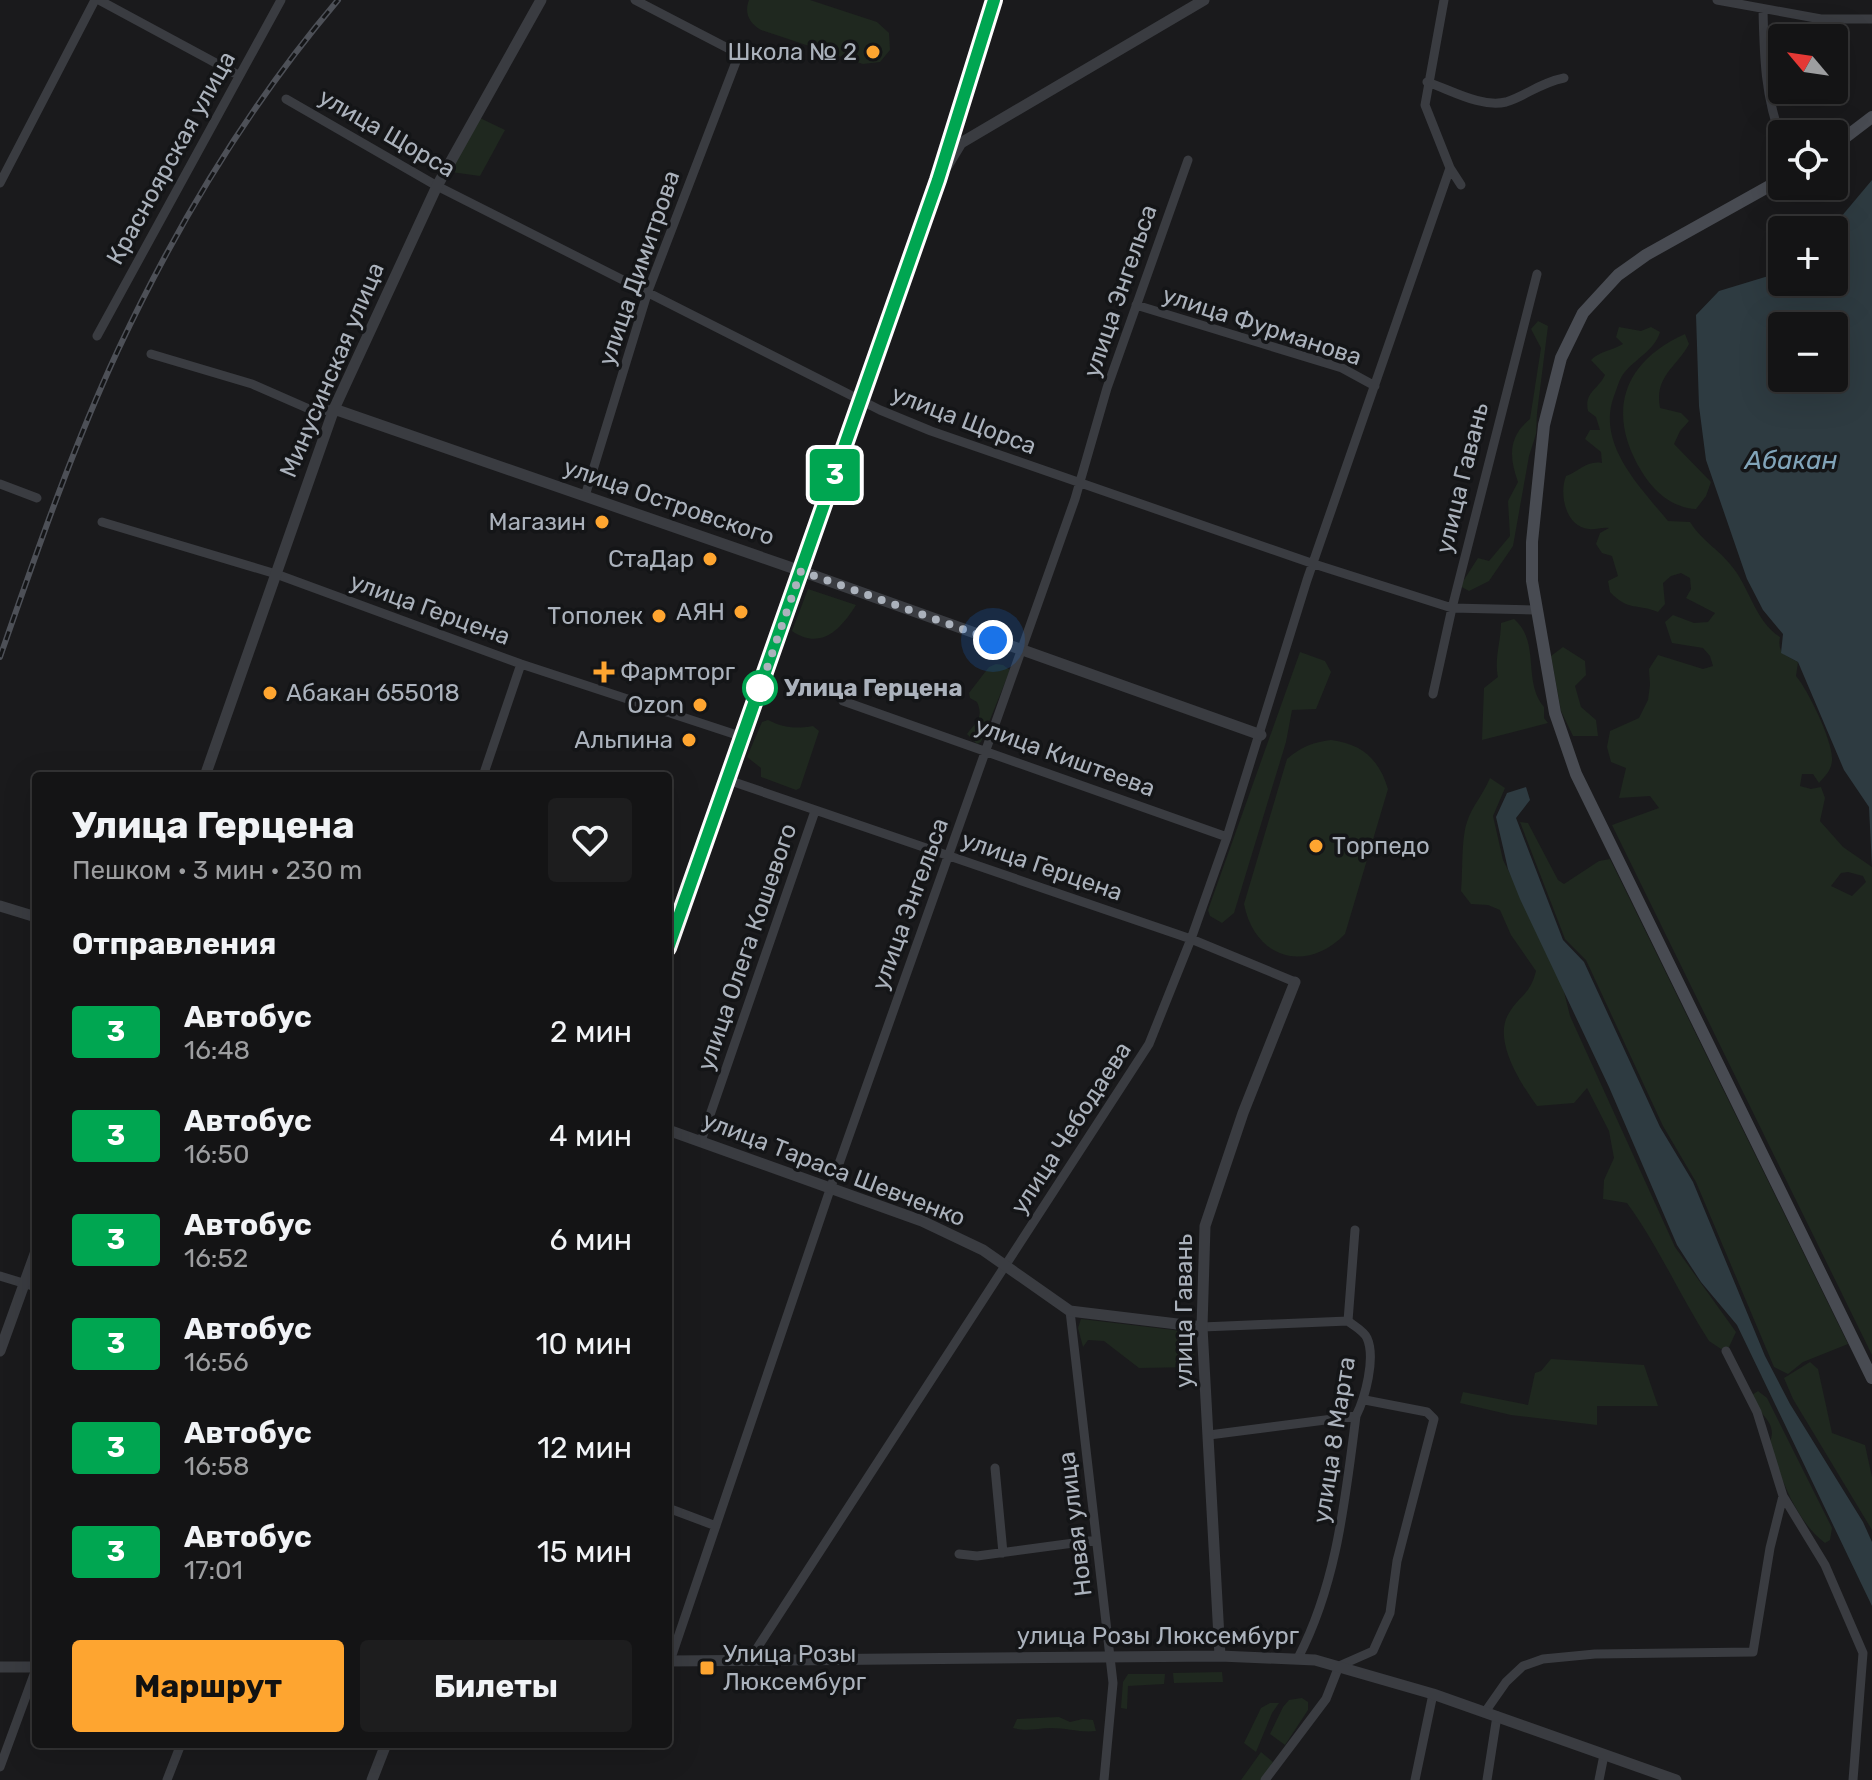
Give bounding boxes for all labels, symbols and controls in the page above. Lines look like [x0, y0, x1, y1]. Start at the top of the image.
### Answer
north arrow [1768, 24, 1848, 104]
map controls [1768, 24, 1848, 392]
place label: Школа № 2 [727, 38, 857, 66]
marker: Школа № 2 [864, 43, 882, 61]
street label: Красноярская улица [101, 47, 241, 269]
street label: улица Щорса [314, 83, 460, 183]
button: locate [1768, 120, 1848, 200]
street label: улица Димитрова [592, 167, 686, 369]
street label: улица Энгельса [1077, 201, 1163, 381]
button: + [1768, 216, 1848, 296]
street label: Минусинская улица [274, 258, 390, 482]
street label: улица Фурманова [1159, 281, 1365, 371]
button: − [1768, 312, 1848, 392]
street label: улица Щорса [888, 380, 1040, 460]
street label: улица Гавань [1430, 400, 1494, 556]
water label: Абакан [1743, 445, 1837, 476]
line badge: 3 [809, 449, 861, 501]
street label: улица Островского [560, 453, 778, 551]
text: 3 [826, 458, 844, 491]
place label: Магазин [489, 508, 586, 536]
marker: Магазин [593, 513, 611, 531]
place label: СтаДар [608, 545, 694, 573]
marker: СтаДар [701, 550, 719, 568]
street label: улица Герцена [346, 567, 514, 651]
place label: АЯН [676, 598, 725, 626]
place label: Тополек [547, 602, 643, 630]
marker: АЯН [732, 603, 750, 621]
marker: Тополек [650, 607, 668, 625]
your location [973, 620, 1013, 660]
place label: Фармторг [620, 658, 736, 686]
marker: Фармторг [595, 663, 613, 681]
marker: Улица Герцена [743, 671, 777, 705]
place label: Улица Герцена [784, 674, 963, 702]
place label: Абакан 655018 [286, 679, 460, 707]
marker: Абакан 655018 [261, 684, 279, 702]
place label: Ozon [627, 691, 684, 719]
marker: Ozon [691, 696, 709, 714]
street label: улица Киштеева [971, 711, 1159, 803]
place label: Альпина [574, 726, 673, 754]
marker: Альпина [680, 731, 698, 749]
button: heart [548, 798, 632, 882]
text: Улица Герцена [72, 802, 355, 848]
street label: улица Энгельса [866, 814, 954, 994]
street label: улица Олега Кошевого [692, 820, 802, 1074]
street label: улица Герцена [958, 825, 1126, 907]
place label: Торпедо [1332, 832, 1430, 860]
marker: Торпедо [1307, 837, 1325, 855]
text: Пешком · 3 мин · 230 m [72, 855, 362, 886]
text: Отправления [72, 926, 276, 962]
text: Автобус [184, 999, 312, 1035]
text: 2 мин [550, 1014, 632, 1050]
text: 3 [107, 1015, 125, 1048]
text: 16:48 [184, 1035, 250, 1066]
street label: улица Чебодаева [1005, 1037, 1137, 1219]
text: Автобус [184, 1103, 312, 1139]
street label: улица Тараса Шевченко [699, 1106, 969, 1232]
text: 4 мин [549, 1118, 632, 1154]
text: 3 [107, 1119, 125, 1152]
text: 16:50 [184, 1139, 249, 1170]
text: Автобус [184, 1207, 312, 1243]
text: 6 мин [550, 1222, 632, 1258]
text: 3 [107, 1223, 125, 1256]
street label: улица Гавань [1170, 1234, 1198, 1388]
text: 16:52 [184, 1243, 248, 1274]
text: Автобус [184, 1311, 312, 1347]
text: 10 мин [536, 1326, 632, 1362]
text: 3 [107, 1327, 125, 1360]
text: 16:56 [184, 1347, 249, 1378]
street label: улица 8 Марта [1307, 1355, 1361, 1525]
text: Автобус [184, 1415, 312, 1451]
text: 12 мин [537, 1430, 632, 1466]
text: 3 [107, 1431, 125, 1464]
street label: Новая улица [1052, 1450, 1098, 1598]
text: 16:58 [184, 1451, 249, 1482]
text: Автобус [184, 1519, 312, 1555]
text: 15 мин [537, 1534, 632, 1570]
text: 3 [107, 1535, 125, 1568]
text: 17:01 [184, 1555, 243, 1586]
street label: улица Розы Люксембург [1017, 1622, 1300, 1650]
button: Маршрут [72, 1640, 344, 1732]
button: Билеты [360, 1640, 632, 1732]
place label: Улица Розы Люксембург [723, 1640, 867, 1696]
marker: Улица Розы Люксембург [698, 1659, 716, 1677]

